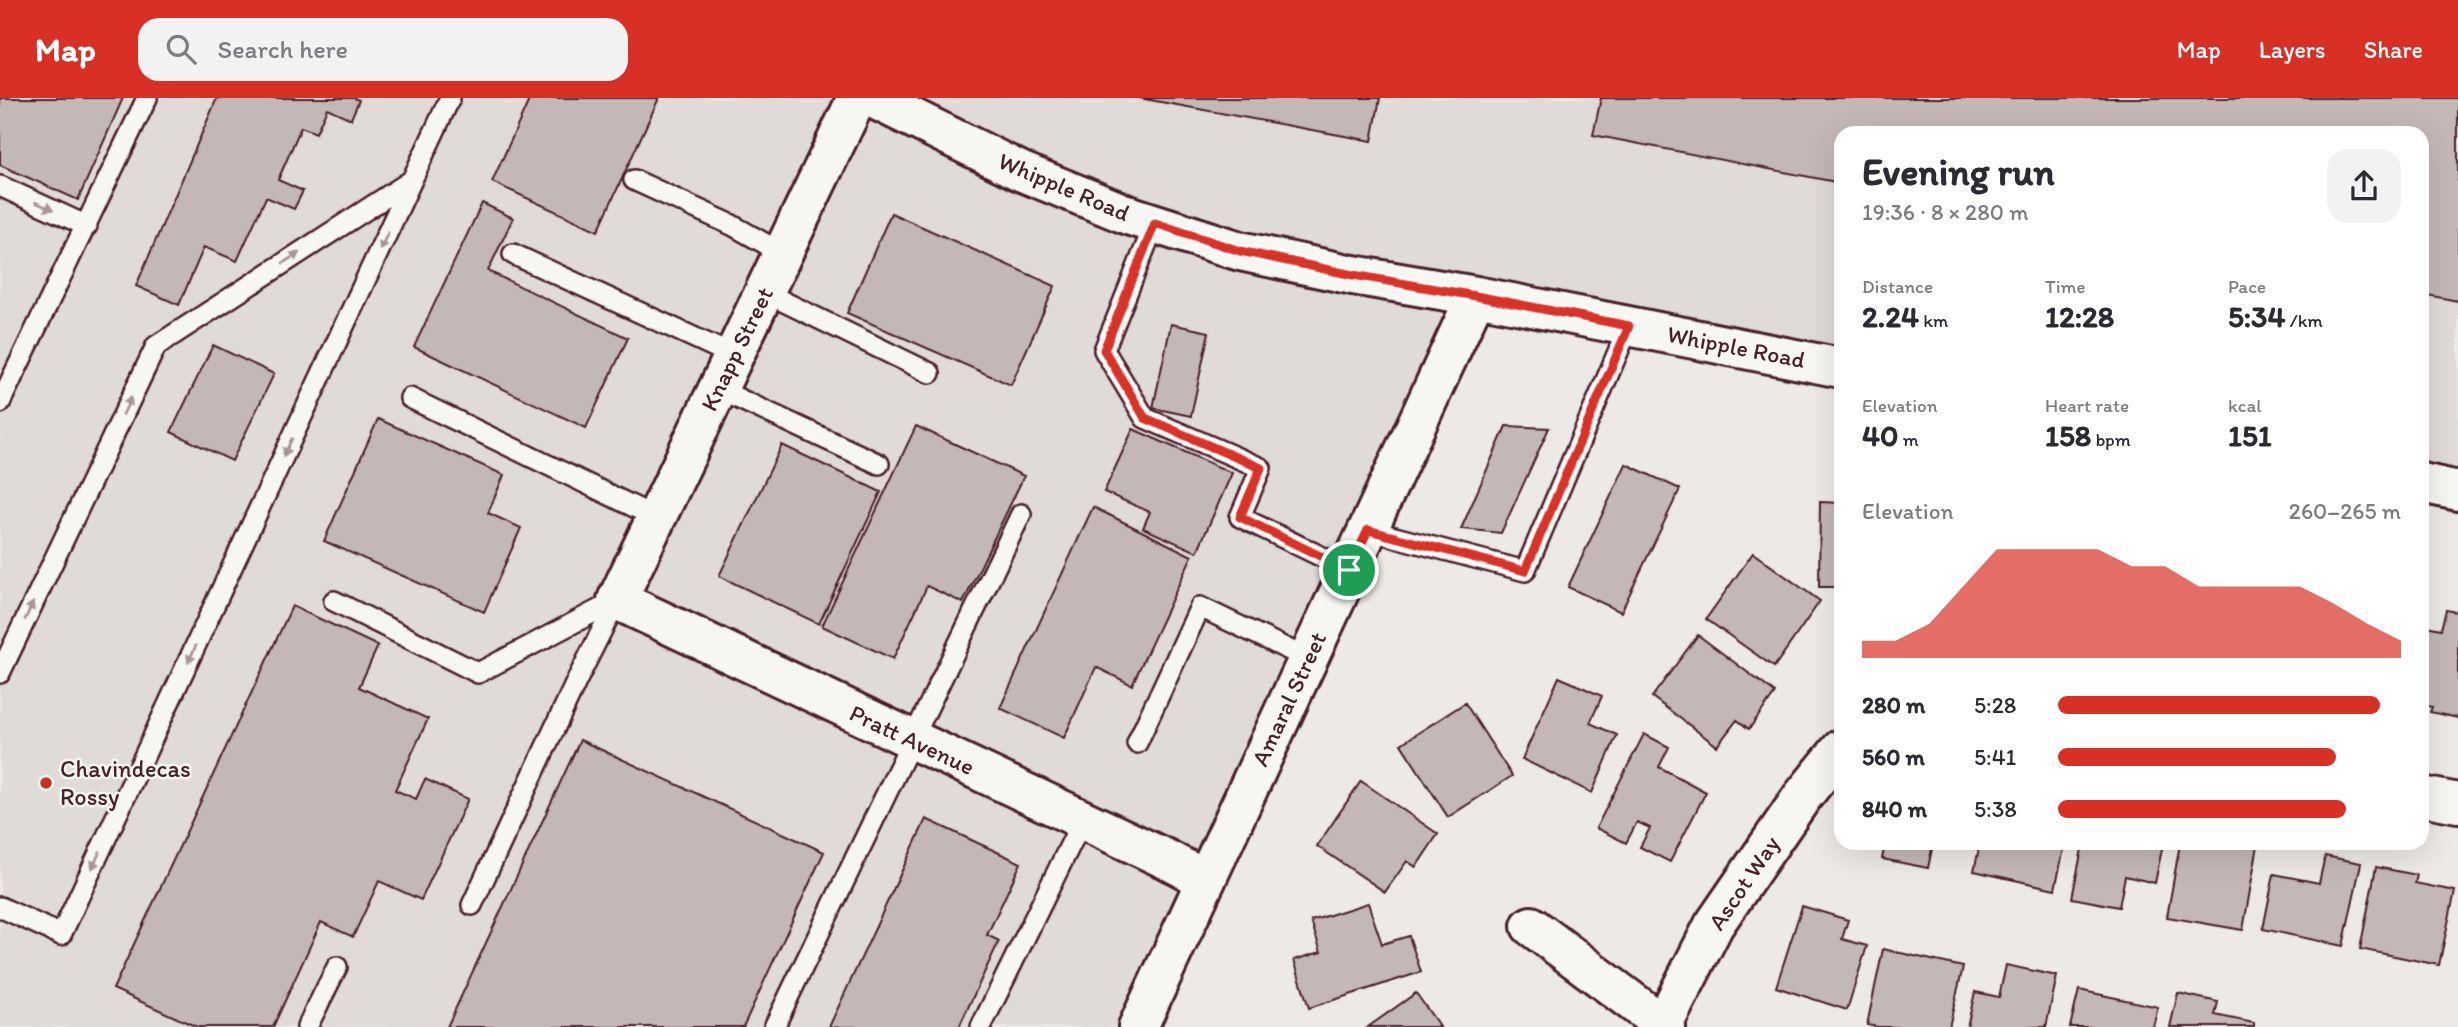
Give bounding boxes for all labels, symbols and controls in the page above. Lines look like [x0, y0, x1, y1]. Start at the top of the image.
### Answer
search box [138, 18, 628, 81]
text: Map [35, 30, 96, 69]
icon: search [162, 30, 200, 68]
text: Search here [218, 33, 348, 65]
text: Map [2177, 35, 2221, 64]
text: Layers [2259, 35, 2326, 64]
text: Share [2364, 35, 2423, 64]
street label: Whipple Road [994, 146, 1134, 227]
text: Evening run [1862, 149, 2055, 195]
button: share [2327, 149, 2401, 223]
text: 19:36 · 8 × 280 m [1862, 198, 2029, 226]
one-way arrow [33, 201, 54, 212]
one-way arrow [378, 231, 390, 251]
one-way arrow [281, 252, 301, 265]
text: Distance [1862, 275, 1933, 298]
text: Time [2045, 275, 2086, 298]
text: Pace [2228, 275, 2266, 298]
street label: Knapp Street [694, 282, 779, 416]
text: 2.24 [1862, 298, 1919, 335]
text: 12:28 [2045, 298, 2114, 335]
text: 5:34 [2228, 298, 2285, 335]
text: km [1919, 309, 1948, 332]
text: /km [2285, 309, 2323, 332]
street label: Whipple Road [1665, 319, 1808, 374]
text: Elevation [1862, 394, 1938, 417]
text: Heart rate [2045, 394, 2129, 417]
text: kcal [2228, 394, 2262, 417]
one-way arrow [122, 396, 133, 416]
text: 40 [1862, 417, 1899, 454]
text: 158 [2045, 417, 2091, 454]
text: 151 [2228, 417, 2272, 454]
text: m [1899, 428, 1919, 451]
text: bpm [2091, 428, 2131, 451]
one-way arrow [282, 437, 294, 457]
text: Elevation [1862, 497, 1953, 525]
text: 260–265 m [2289, 497, 2401, 525]
pin [1319, 540, 1379, 600]
icon: arrive [1330, 551, 1368, 589]
one-way arrow [24, 601, 35, 621]
street label: Amaral Street [1245, 627, 1332, 770]
one-way arrow [186, 643, 197, 664]
text: 280 m [1862, 691, 1925, 719]
text: 5:28 [1974, 691, 2016, 719]
street label: Pratt Avenue [845, 698, 979, 781]
text: 560 m [1862, 743, 1925, 771]
text: 5:41 [1974, 743, 2016, 771]
place label: Chavindecas Rossy [60, 754, 191, 811]
marker: Chavindecas Rossy [38, 775, 54, 791]
text: 840 m [1862, 795, 1927, 823]
text: 5:38 [1974, 795, 2017, 823]
street label: Ascot Way [1702, 830, 1786, 935]
one-way arrow [90, 850, 102, 870]

